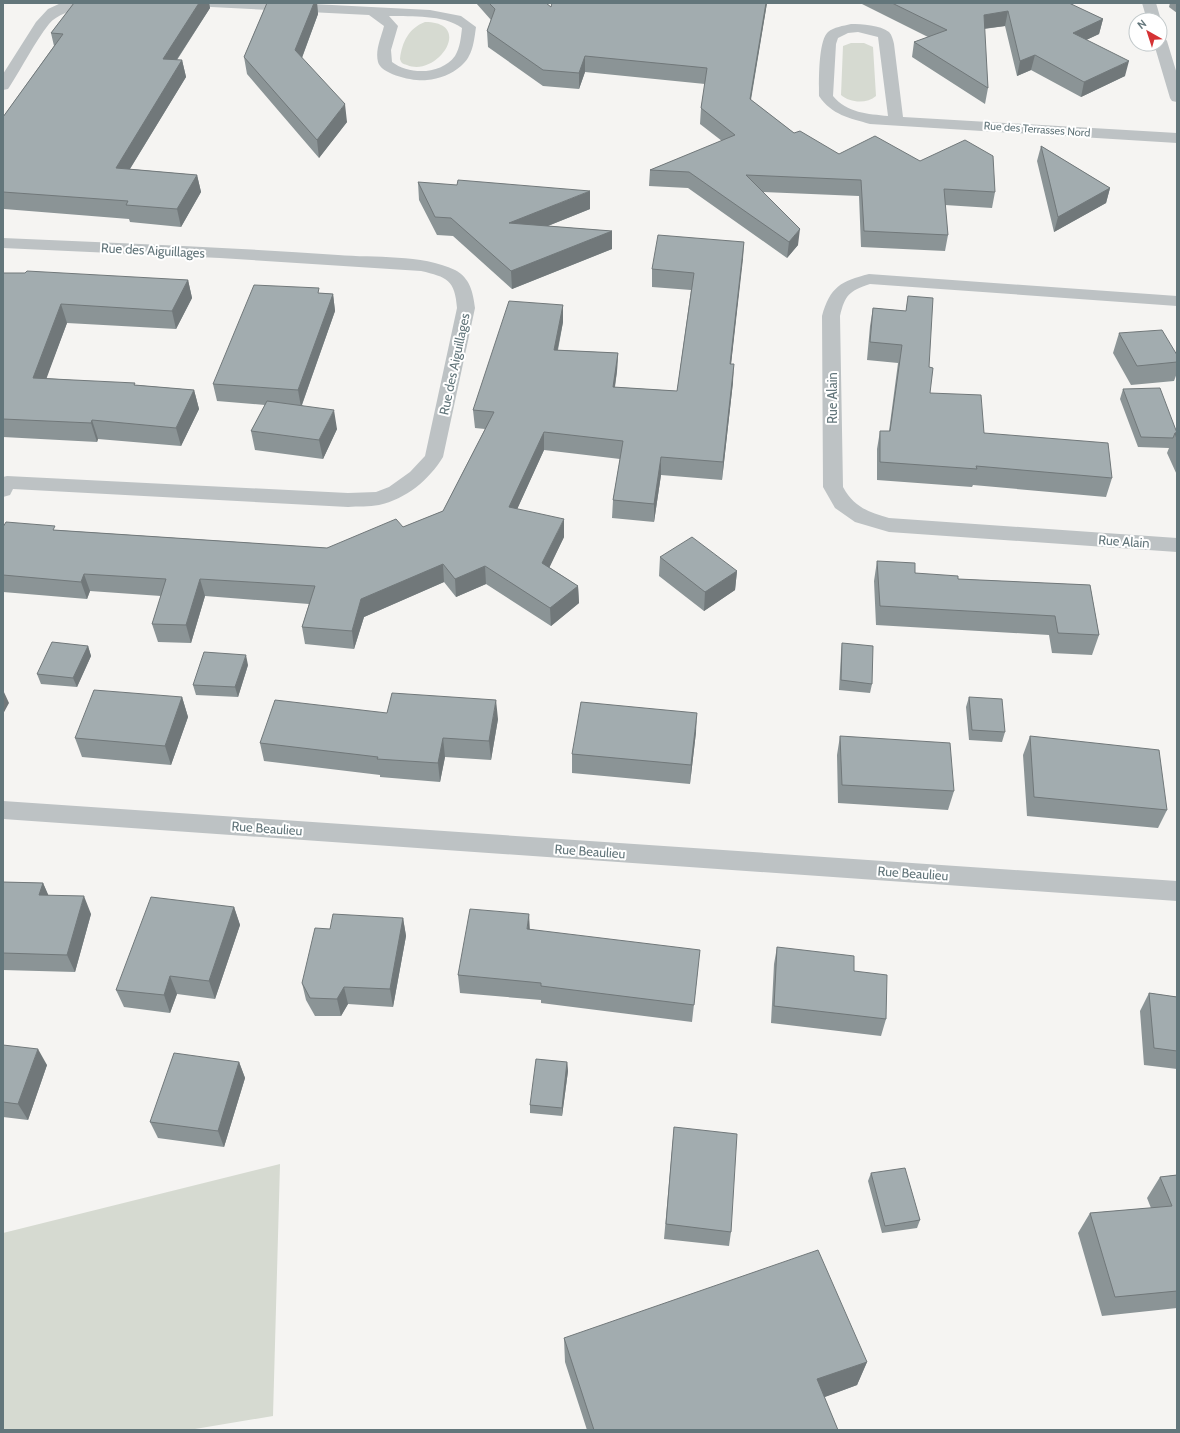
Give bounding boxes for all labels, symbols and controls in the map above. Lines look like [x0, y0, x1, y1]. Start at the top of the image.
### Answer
north arrow [1128, 12, 1168, 52]
text: N [1134, 16, 1149, 32]
street label: Rue des Terrasses Nord [983, 118, 1091, 140]
street label: Rue des Aiguillages [101, 239, 206, 261]
street label: Rue des Aiguillages [435, 311, 473, 417]
street label: Rue Alain [824, 372, 840, 424]
street label: Rue Alain [1098, 531, 1150, 551]
street label: Rue Beaulieu [231, 818, 303, 838]
street label: Rue Beaulieu [554, 841, 626, 861]
street label: Rue Beaulieu [877, 863, 949, 883]

